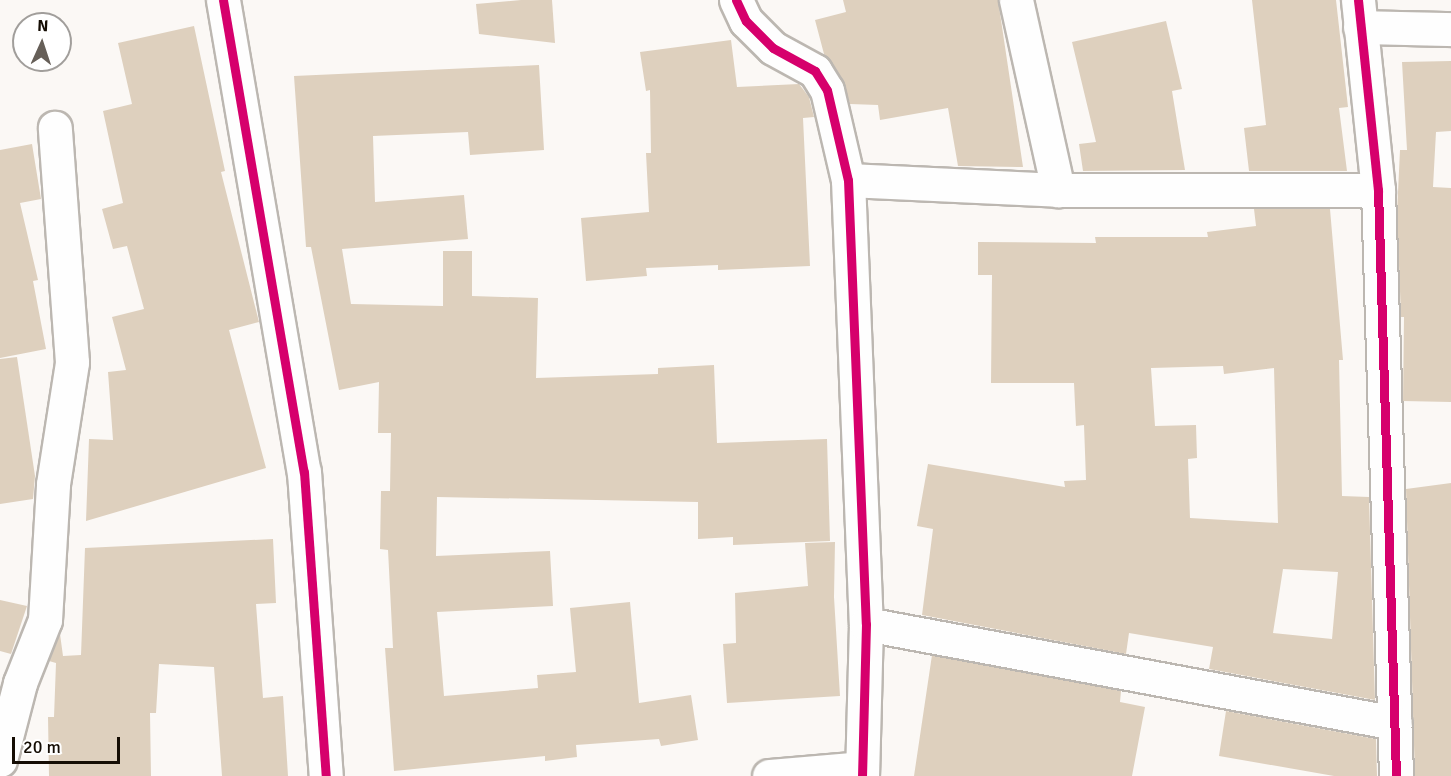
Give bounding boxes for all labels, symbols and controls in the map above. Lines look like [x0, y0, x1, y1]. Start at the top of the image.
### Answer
north arrow [12, 12, 72, 72]
text: N [37, 16, 49, 36]
scale bar [15, 725, 123, 763]
text: 20 m [23, 736, 61, 758]

